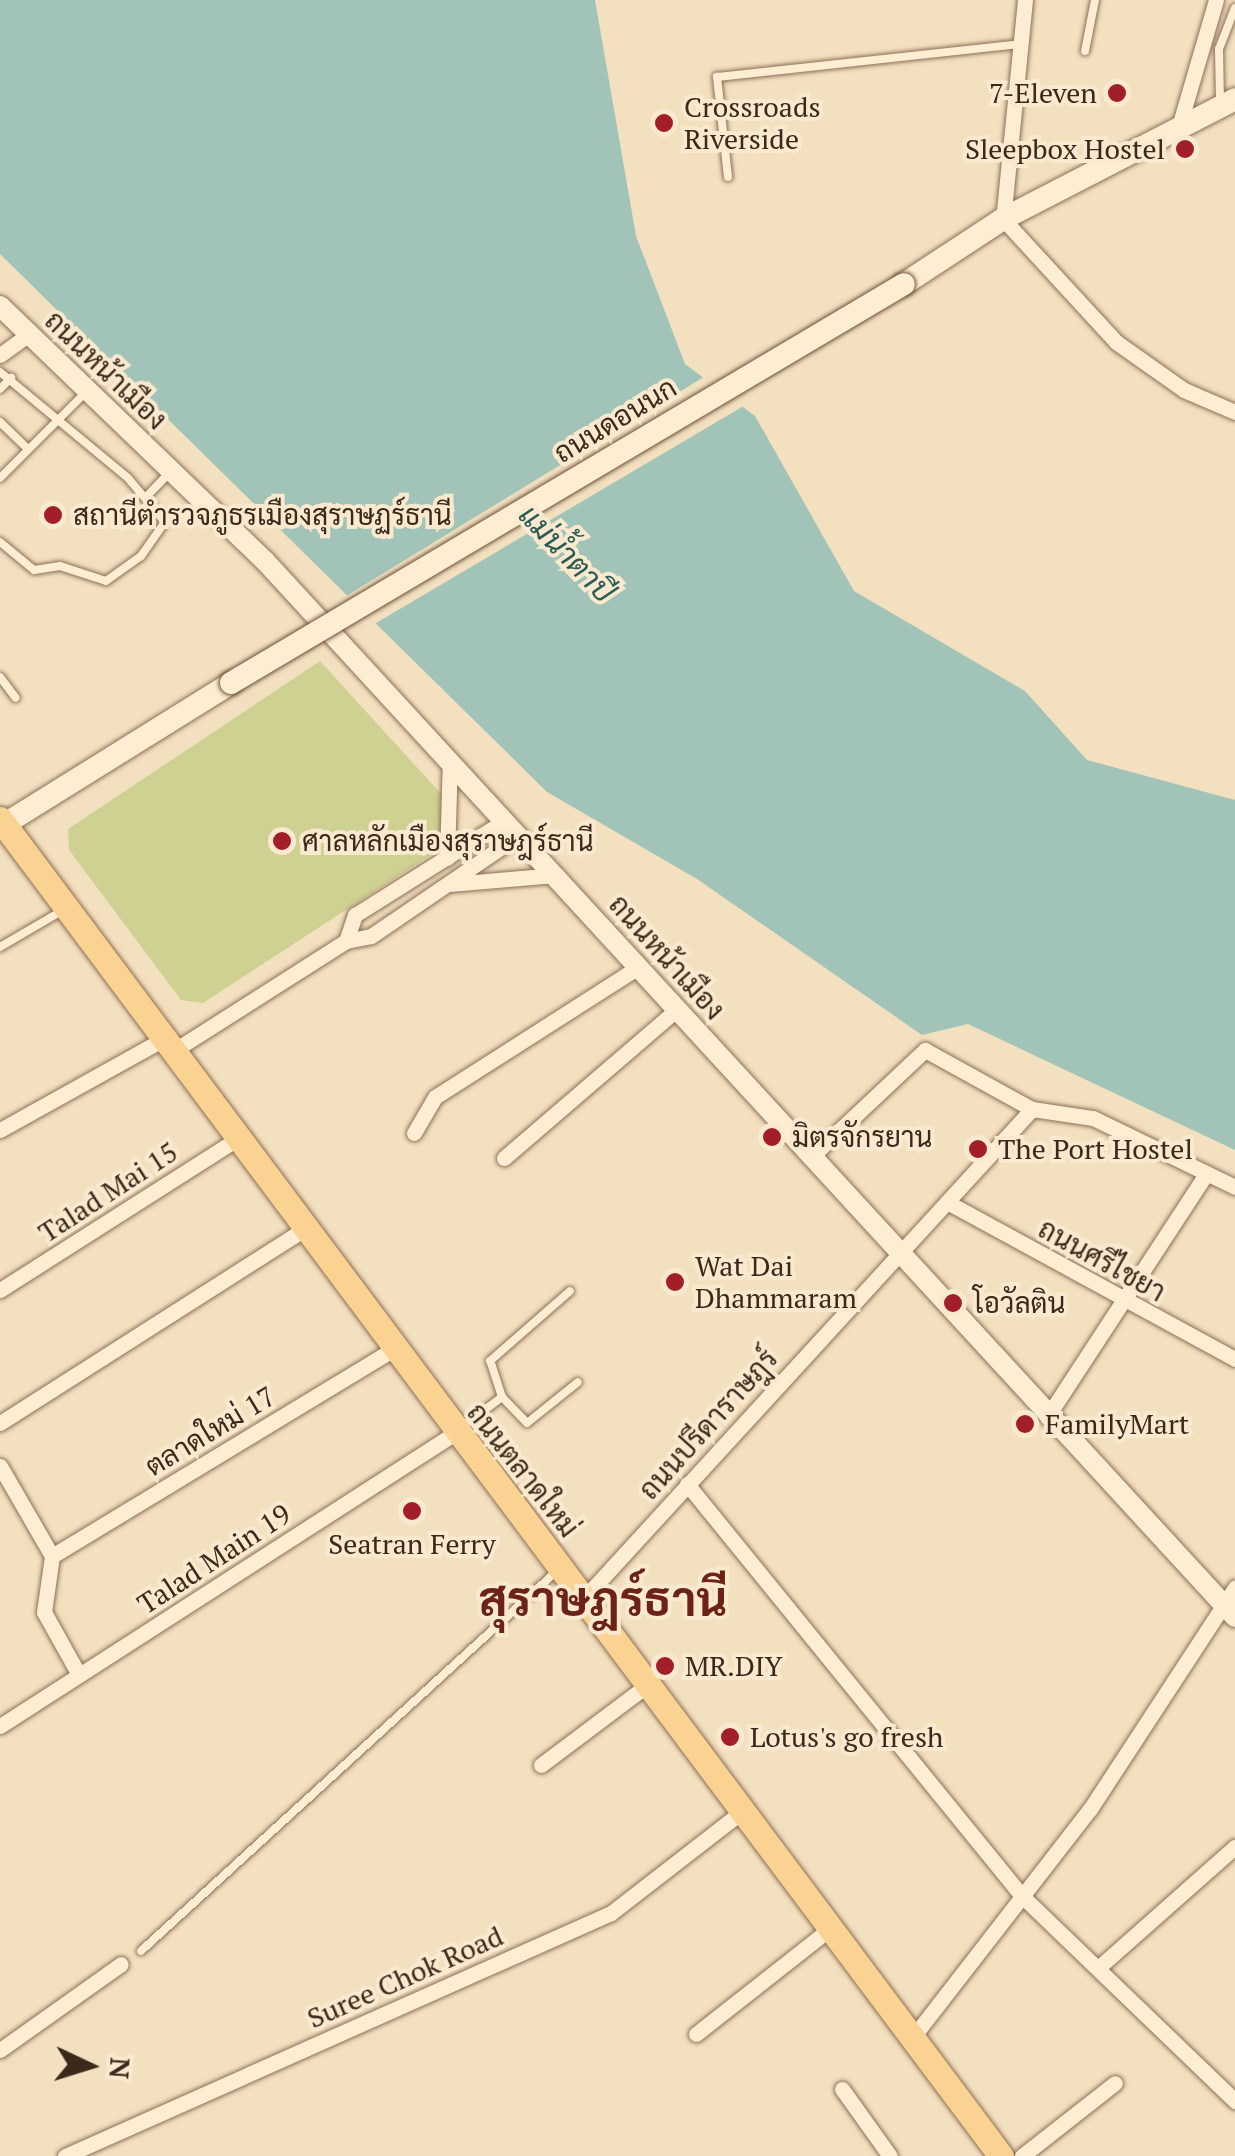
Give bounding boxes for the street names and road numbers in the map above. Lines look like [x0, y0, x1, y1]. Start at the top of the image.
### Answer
street label: ถนนหน้าเมือง [38, 304, 174, 436]
street label: ถนนดอนนก [548, 370, 682, 470]
street label: ถนนหน้าเมือง [602, 888, 732, 1026]
street label: Talad Mai 15 [32, 1135, 184, 1249]
street label: ถนนศรีไชยา [1033, 1211, 1171, 1309]
street label: ถนนปรีดาราษฎร์ [632, 1342, 784, 1506]
street label: ตลาดใหม่ 17 [139, 1379, 281, 1483]
street label: ถนนตลาดใหม่ [460, 1396, 586, 1544]
street label: Talad Main 19 [131, 1497, 297, 1621]
street label: Suree Chok Road [302, 1919, 508, 2035]

